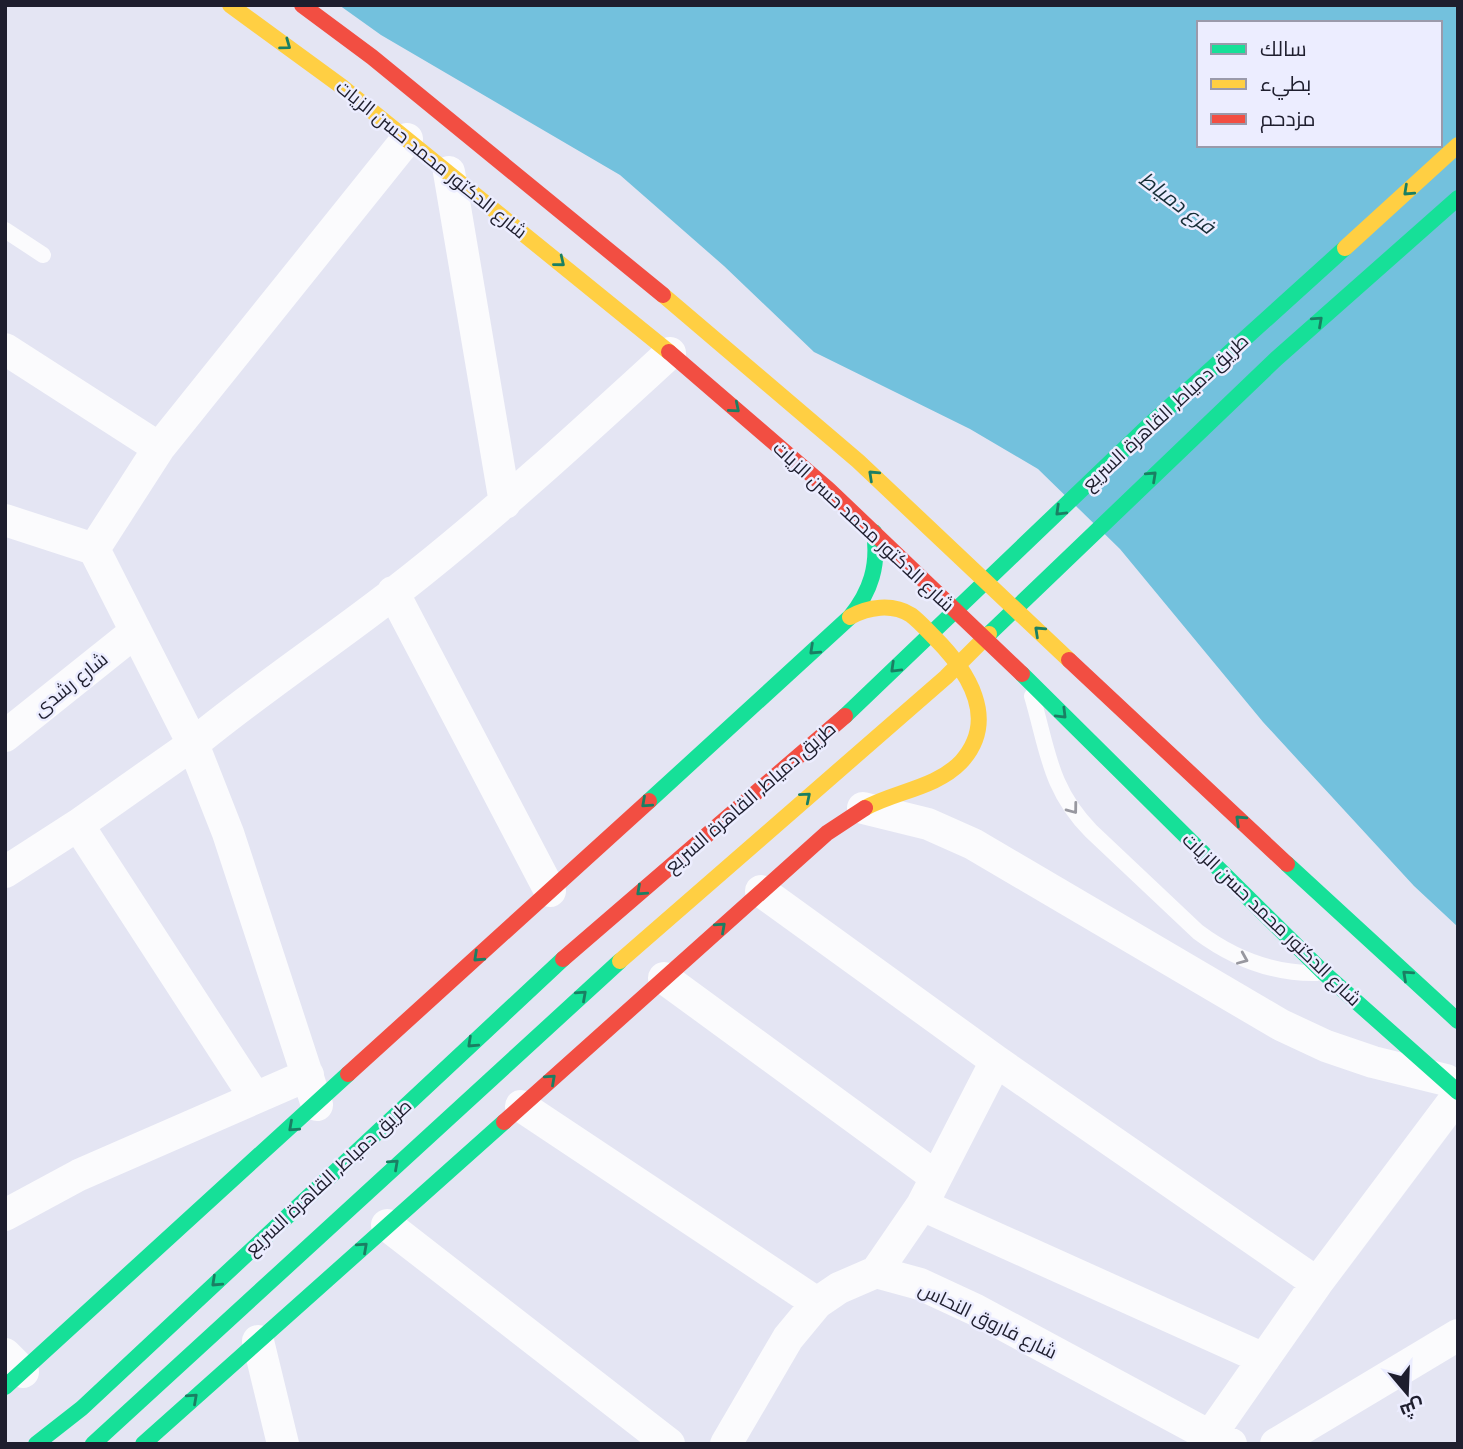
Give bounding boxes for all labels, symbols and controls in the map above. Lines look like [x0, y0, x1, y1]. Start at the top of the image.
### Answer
legend [1197, 21, 1442, 147]
one-way arrow [278, 37, 291, 49]
text: سالك [1260, 37, 1307, 61]
text: بطيء [1260, 72, 1311, 100]
street label: شارع الدكتور محمد حسن الزيات [330, 75, 532, 245]
text: مزدحم [1260, 107, 1315, 133]
water label: فرع دمياط [1133, 167, 1220, 241]
one-way arrow [1403, 183, 1416, 196]
one-way arrow [552, 254, 565, 266]
one-way arrow [1310, 317, 1323, 329]
street label: طريق دمياط, القاهرة السريع [1077, 329, 1255, 497]
one-way arrow [726, 400, 739, 412]
street label: شارع الدكتور محمد حسن الزيات [767, 436, 959, 618]
one-way arrow [868, 471, 881, 483]
one-way arrow [1144, 472, 1157, 484]
one-way arrow [1055, 502, 1068, 515]
one-way arrow [1034, 626, 1047, 639]
one-way arrow [809, 641, 822, 654]
street label: شارع رشدى [28, 647, 114, 723]
one-way arrow [891, 660, 904, 673]
one-way arrow [1054, 706, 1066, 718]
street label: طريق دمياط, القاهرة السريع [660, 717, 842, 879]
one-way arrow [797, 793, 810, 805]
one-way arrow [641, 795, 654, 807]
one-way arrow [1064, 802, 1077, 814]
one-way arrow [1235, 816, 1248, 829]
street label: شارع الدكتور محمد حسن الزيات [1176, 828, 1366, 1012]
one-way arrow [636, 883, 649, 895]
one-way arrow [712, 923, 725, 935]
one-way arrow [473, 948, 486, 961]
one-way arrow [1236, 950, 1248, 964]
one-way arrow [1402, 971, 1415, 983]
one-way arrow [573, 991, 586, 1003]
one-way arrow [467, 1035, 480, 1047]
one-way arrow [543, 1075, 556, 1087]
street label: طريق دمياط, القاهرة السريع [240, 1094, 418, 1262]
one-way arrow [288, 1119, 301, 1131]
one-way arrow [386, 1160, 399, 1172]
one-way arrow [355, 1242, 368, 1255]
one-way arrow [211, 1273, 224, 1286]
street label: شارع فاروق النحاس [914, 1277, 1061, 1366]
north arrow [1372, 1358, 1442, 1428]
one-way arrow [185, 1394, 198, 1406]
text: ش [1397, 1394, 1428, 1423]

